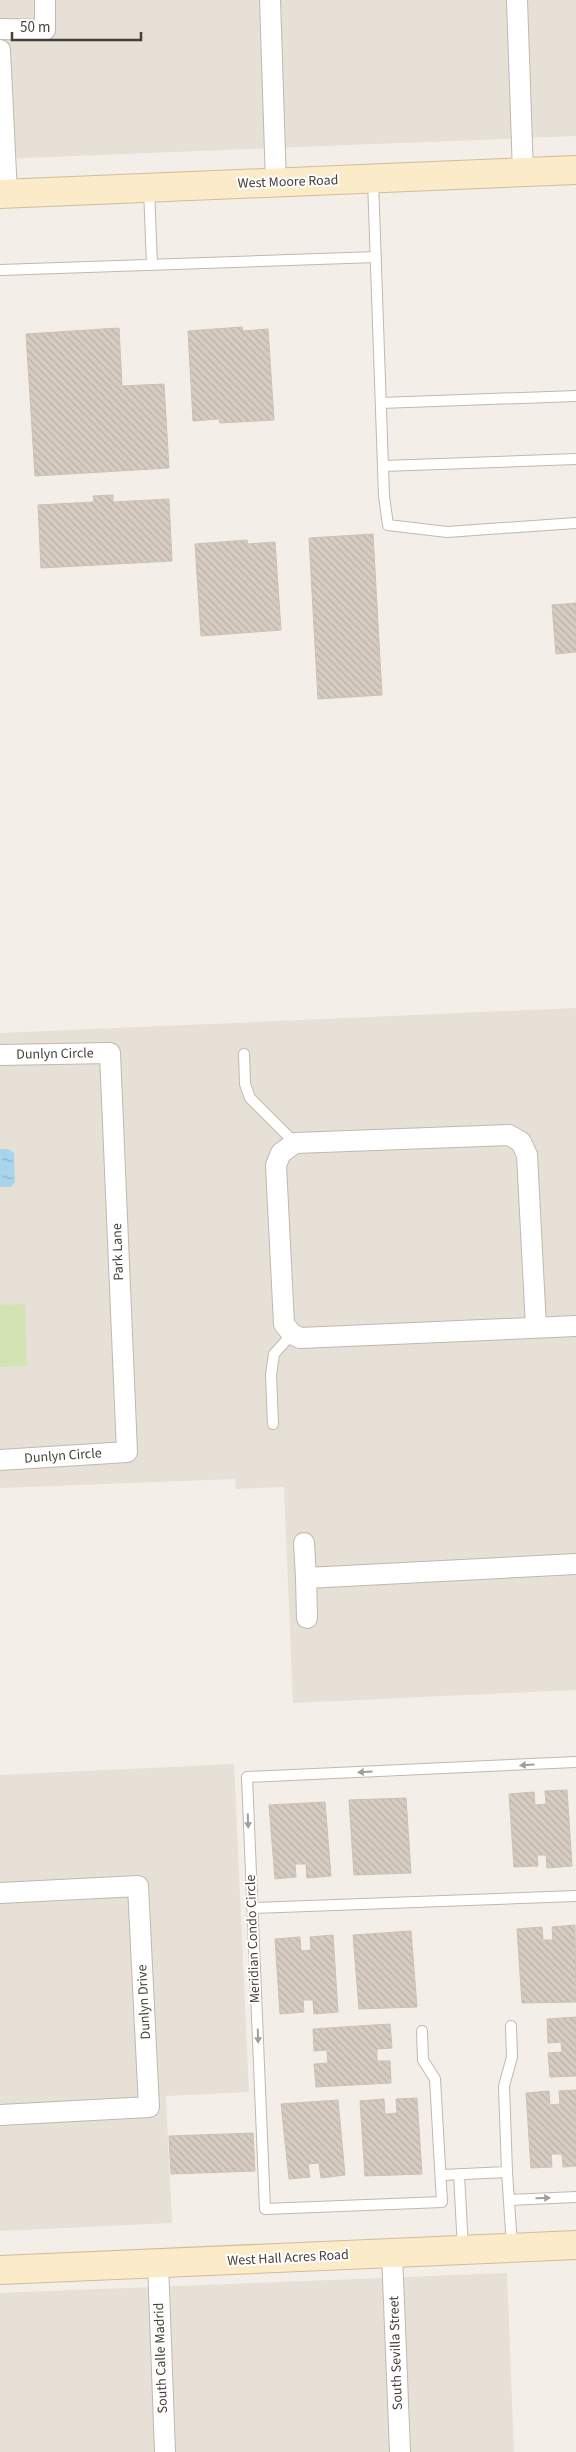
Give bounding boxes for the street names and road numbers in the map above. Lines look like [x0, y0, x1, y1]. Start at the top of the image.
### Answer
street label: West Moore Road [237, 170, 339, 194]
street label: Dunlyn Circle [16, 1043, 94, 1065]
street label: Park Lane [107, 1223, 129, 1281]
street label: Dunlyn Circle [24, 1443, 102, 1469]
street label: Meridian Condo Circle [241, 1874, 265, 2004]
street label: Dunlyn Drive [132, 1964, 156, 2040]
street label: West Hall Acres Road [227, 2245, 349, 2271]
street label: South Sevilla Street [384, 2295, 408, 2411]
street label: South Calle Madrid [149, 2302, 173, 2414]

